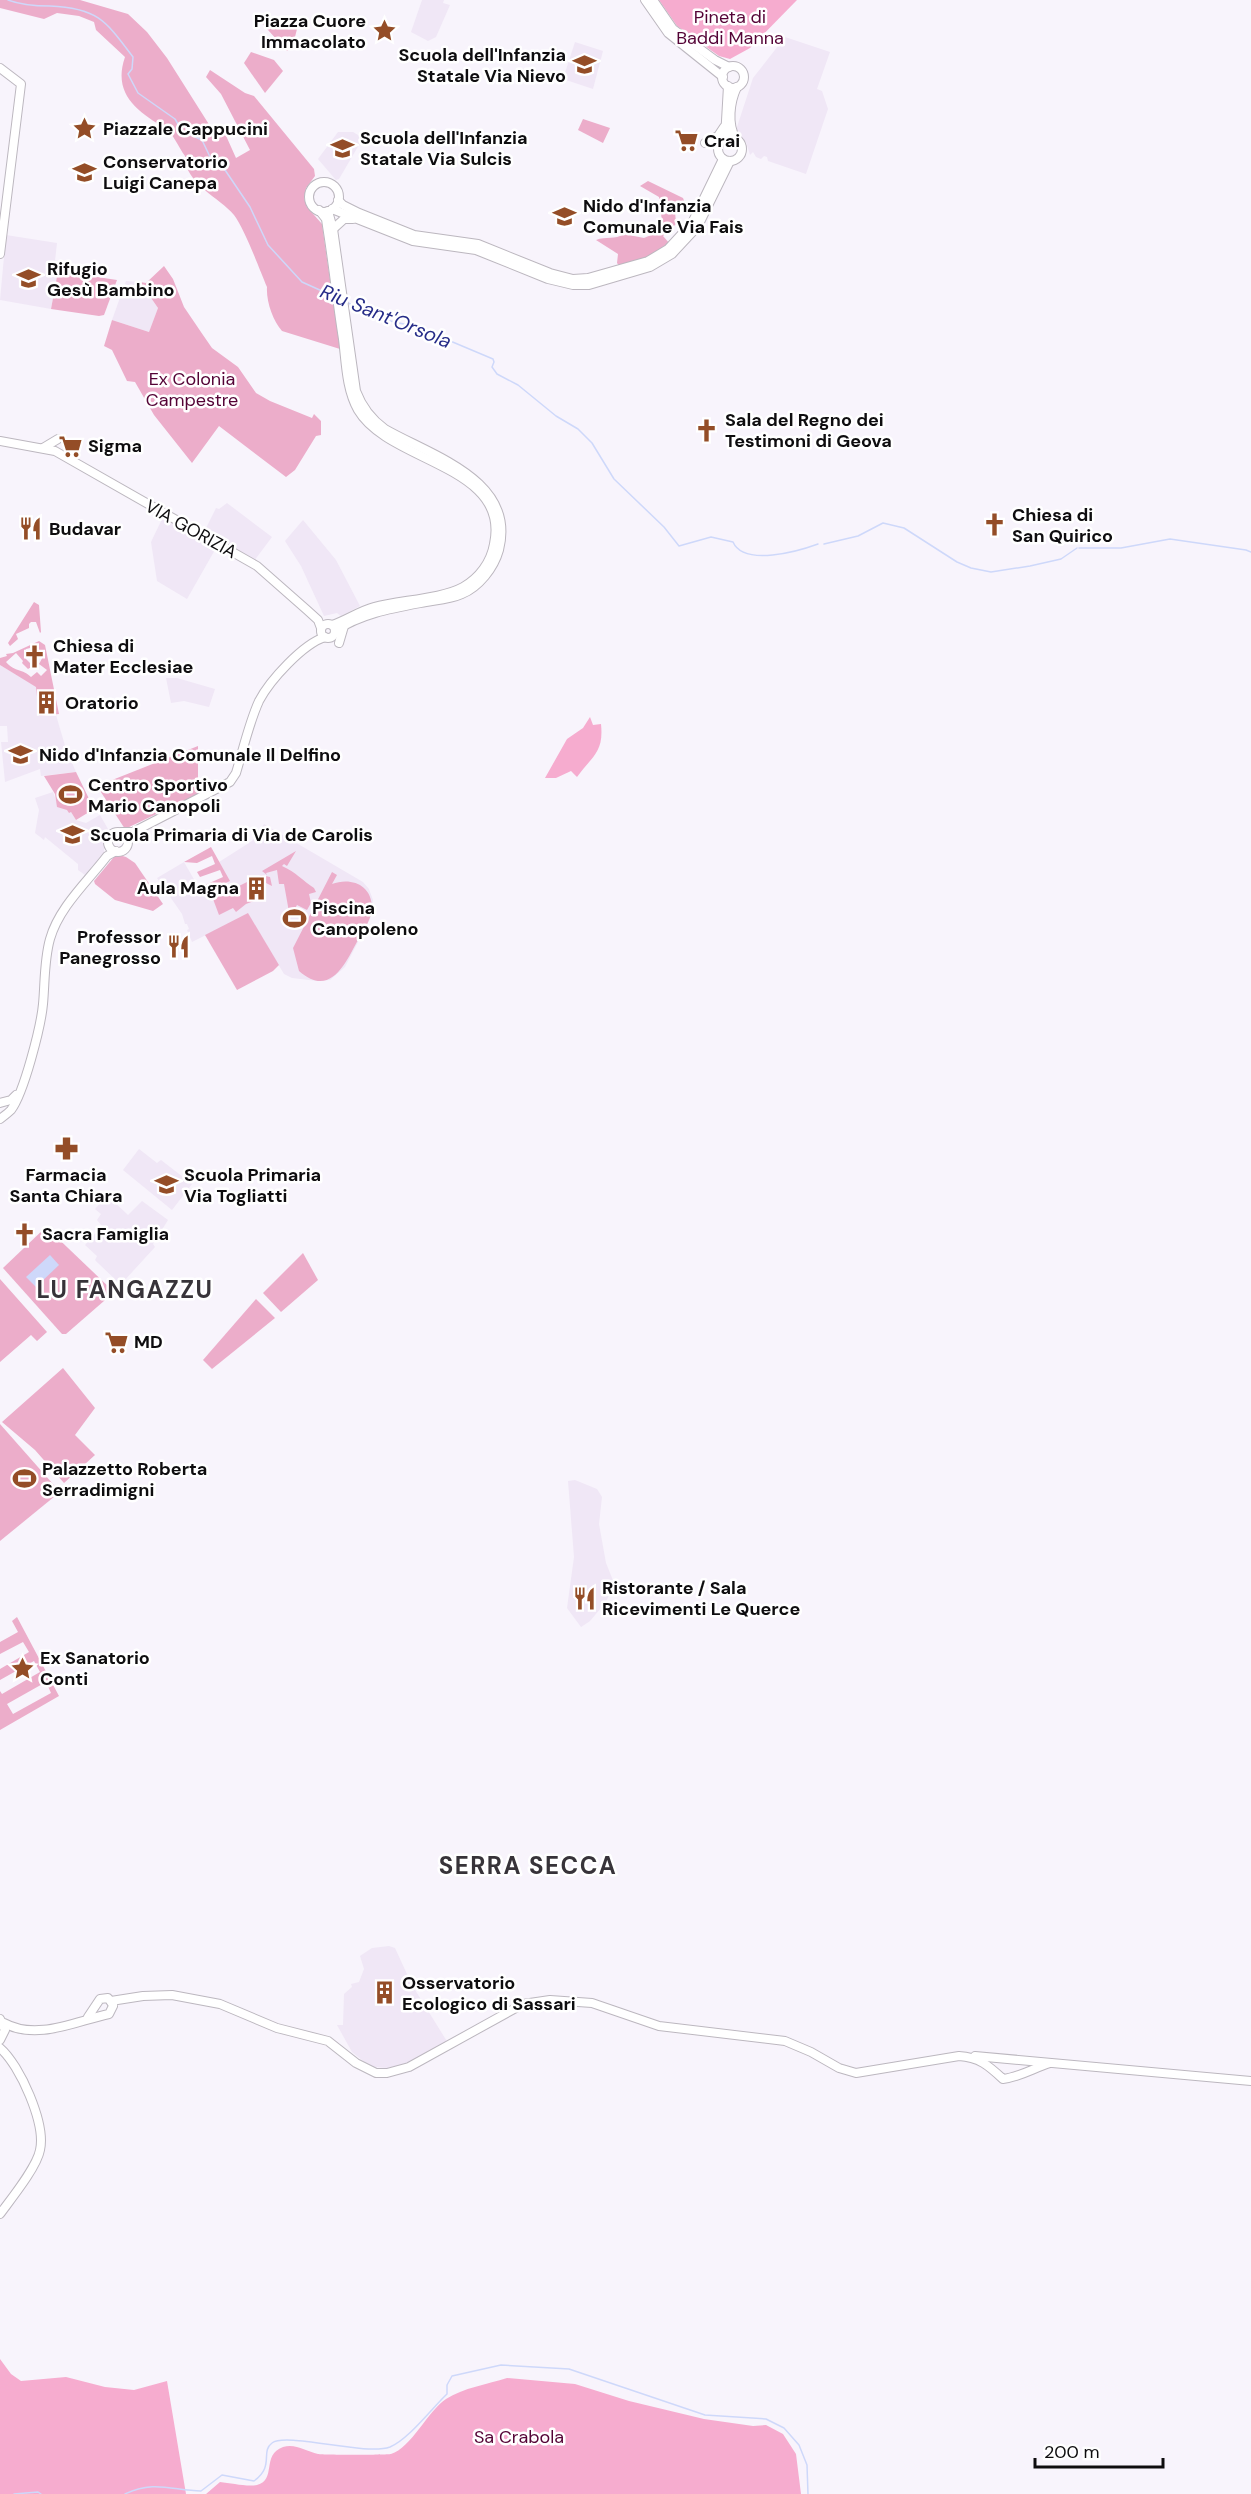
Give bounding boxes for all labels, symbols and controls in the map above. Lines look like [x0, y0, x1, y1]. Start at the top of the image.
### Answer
park label: Pineta di Baddi Manna [676, 5, 784, 50]
place label: Piazza Cuore Immacolato [254, 9, 366, 54]
place icon: Piazza Cuore Immacolato [371, 18, 397, 44]
place label: Scuola dell'Infanzia Statale Via Nievo [398, 43, 566, 88]
school or university icon: Scuola dell'Infanzia Statale Via Nievo [571, 52, 597, 78]
place icon: Piazzale Cappucini [72, 116, 98, 142]
place label: Piazzale Cappucini [103, 117, 268, 141]
place label: Scuola dell'Infanzia Statale Via Sulcis [360, 126, 528, 171]
supermarket icon: Crai [673, 128, 699, 154]
place label: Crai [704, 129, 740, 153]
school or university icon: Scuola dell'Infanzia Statale Via Sulcis [329, 135, 355, 161]
place label: Conservatorio Luigi Canepa [103, 150, 228, 195]
school or university icon: Conservatorio Luigi Canepa [72, 159, 98, 185]
place label: Nido d'Infanzia Comunale Via Fais [583, 194, 744, 239]
school or university icon: Nido d'Infanzia Comunale Via Fais [552, 203, 578, 229]
place label: Rifugio Gesù Bambino [47, 257, 175, 302]
school or university icon: Rifugio Gesù Bambino [16, 266, 42, 292]
water label: Riu Sant'Orsola [317, 278, 455, 354]
park label: Ex Colonia Campestre [146, 367, 238, 412]
place label: Sala del Regno dei Testimoni di Geova [725, 408, 892, 453]
church icon: Sala del Regno dei Testimoni di Geova [694, 417, 720, 443]
supermarket icon: Sigma [57, 433, 83, 459]
place label: Sigma [88, 434, 142, 458]
street label: VIA GORIZIA [141, 494, 241, 564]
place label: Chiesa di San Quirico [1012, 503, 1113, 548]
church icon: Chiesa di San Quirico [981, 512, 1007, 538]
restaurant icon: Budavar [18, 516, 44, 542]
place label: Budavar [49, 517, 121, 541]
place label: Chiesa di Mater Ecclesiae [53, 634, 193, 679]
church icon: Chiesa di Mater Ecclesiae [22, 643, 48, 669]
building icon: Oratorio [34, 690, 60, 716]
place label: Oratorio [65, 691, 139, 715]
school or university icon: Nido d'Infanzia Comunale Il Delfino [8, 742, 34, 768]
place label: Nido d'Infanzia Comunale Il Delfino [39, 743, 341, 767]
place label: Centro Sportivo Mario Canopoli [88, 773, 228, 818]
sports icon: Centro Sportivo Mario Canopoli [57, 782, 83, 808]
school or university icon: Scuola Primaria di Via de Carolis [59, 822, 85, 848]
place label: Scuola Primaria di Via de Carolis [90, 823, 373, 847]
building icon: Aula Magna [244, 875, 270, 901]
place label: Aula Magna [137, 876, 239, 900]
place label: Piscina Canopoleno [312, 896, 418, 941]
sports icon: Piscina Canopoleno [281, 905, 307, 931]
place label: Professor Panegrosso [59, 925, 161, 970]
restaurant icon: Professor Panegrosso [166, 934, 192, 960]
pharmacy icon: Farmacia Santa Chiara [53, 1136, 79, 1162]
place label: Farmacia Santa Chiara [10, 1163, 122, 1208]
place label: Scuola Primaria Via Togliatti [184, 1163, 321, 1208]
school or university icon: Scuola Primaria Via Togliatti [153, 1172, 179, 1198]
church icon: Sacra Famiglia [11, 1221, 37, 1247]
place label: Sacra Famiglia [42, 1222, 169, 1246]
district label: LU FANGAZZU [36, 1274, 214, 1305]
supermarket icon: MD [103, 1329, 129, 1355]
place label: MD [134, 1330, 163, 1354]
place label: Palazzetto Roberta Serradimigni [42, 1457, 207, 1502]
sports icon: Palazzetto Roberta Serradimigni [11, 1466, 37, 1492]
place label: Ristorante / Sala Ricevimenti Le Querce [602, 1576, 801, 1621]
restaurant icon: Ristorante / Sala Ricevimenti Le Querce [571, 1585, 597, 1611]
place label: Ex Sanatorio Conti [40, 1646, 150, 1691]
place icon: Ex Sanatorio Conti [9, 1655, 35, 1681]
district label: SERRA SECCA [439, 1850, 617, 1881]
place label: Osservatorio Ecologico di Sassari [402, 1971, 576, 2016]
building icon: Osservatorio Ecologico di Sassari [371, 1980, 397, 2006]
park label: Sa Crabola [474, 2425, 564, 2449]
scale bar [1035, 2431, 1162, 2469]
text: 200 m [1044, 2440, 1100, 2464]

